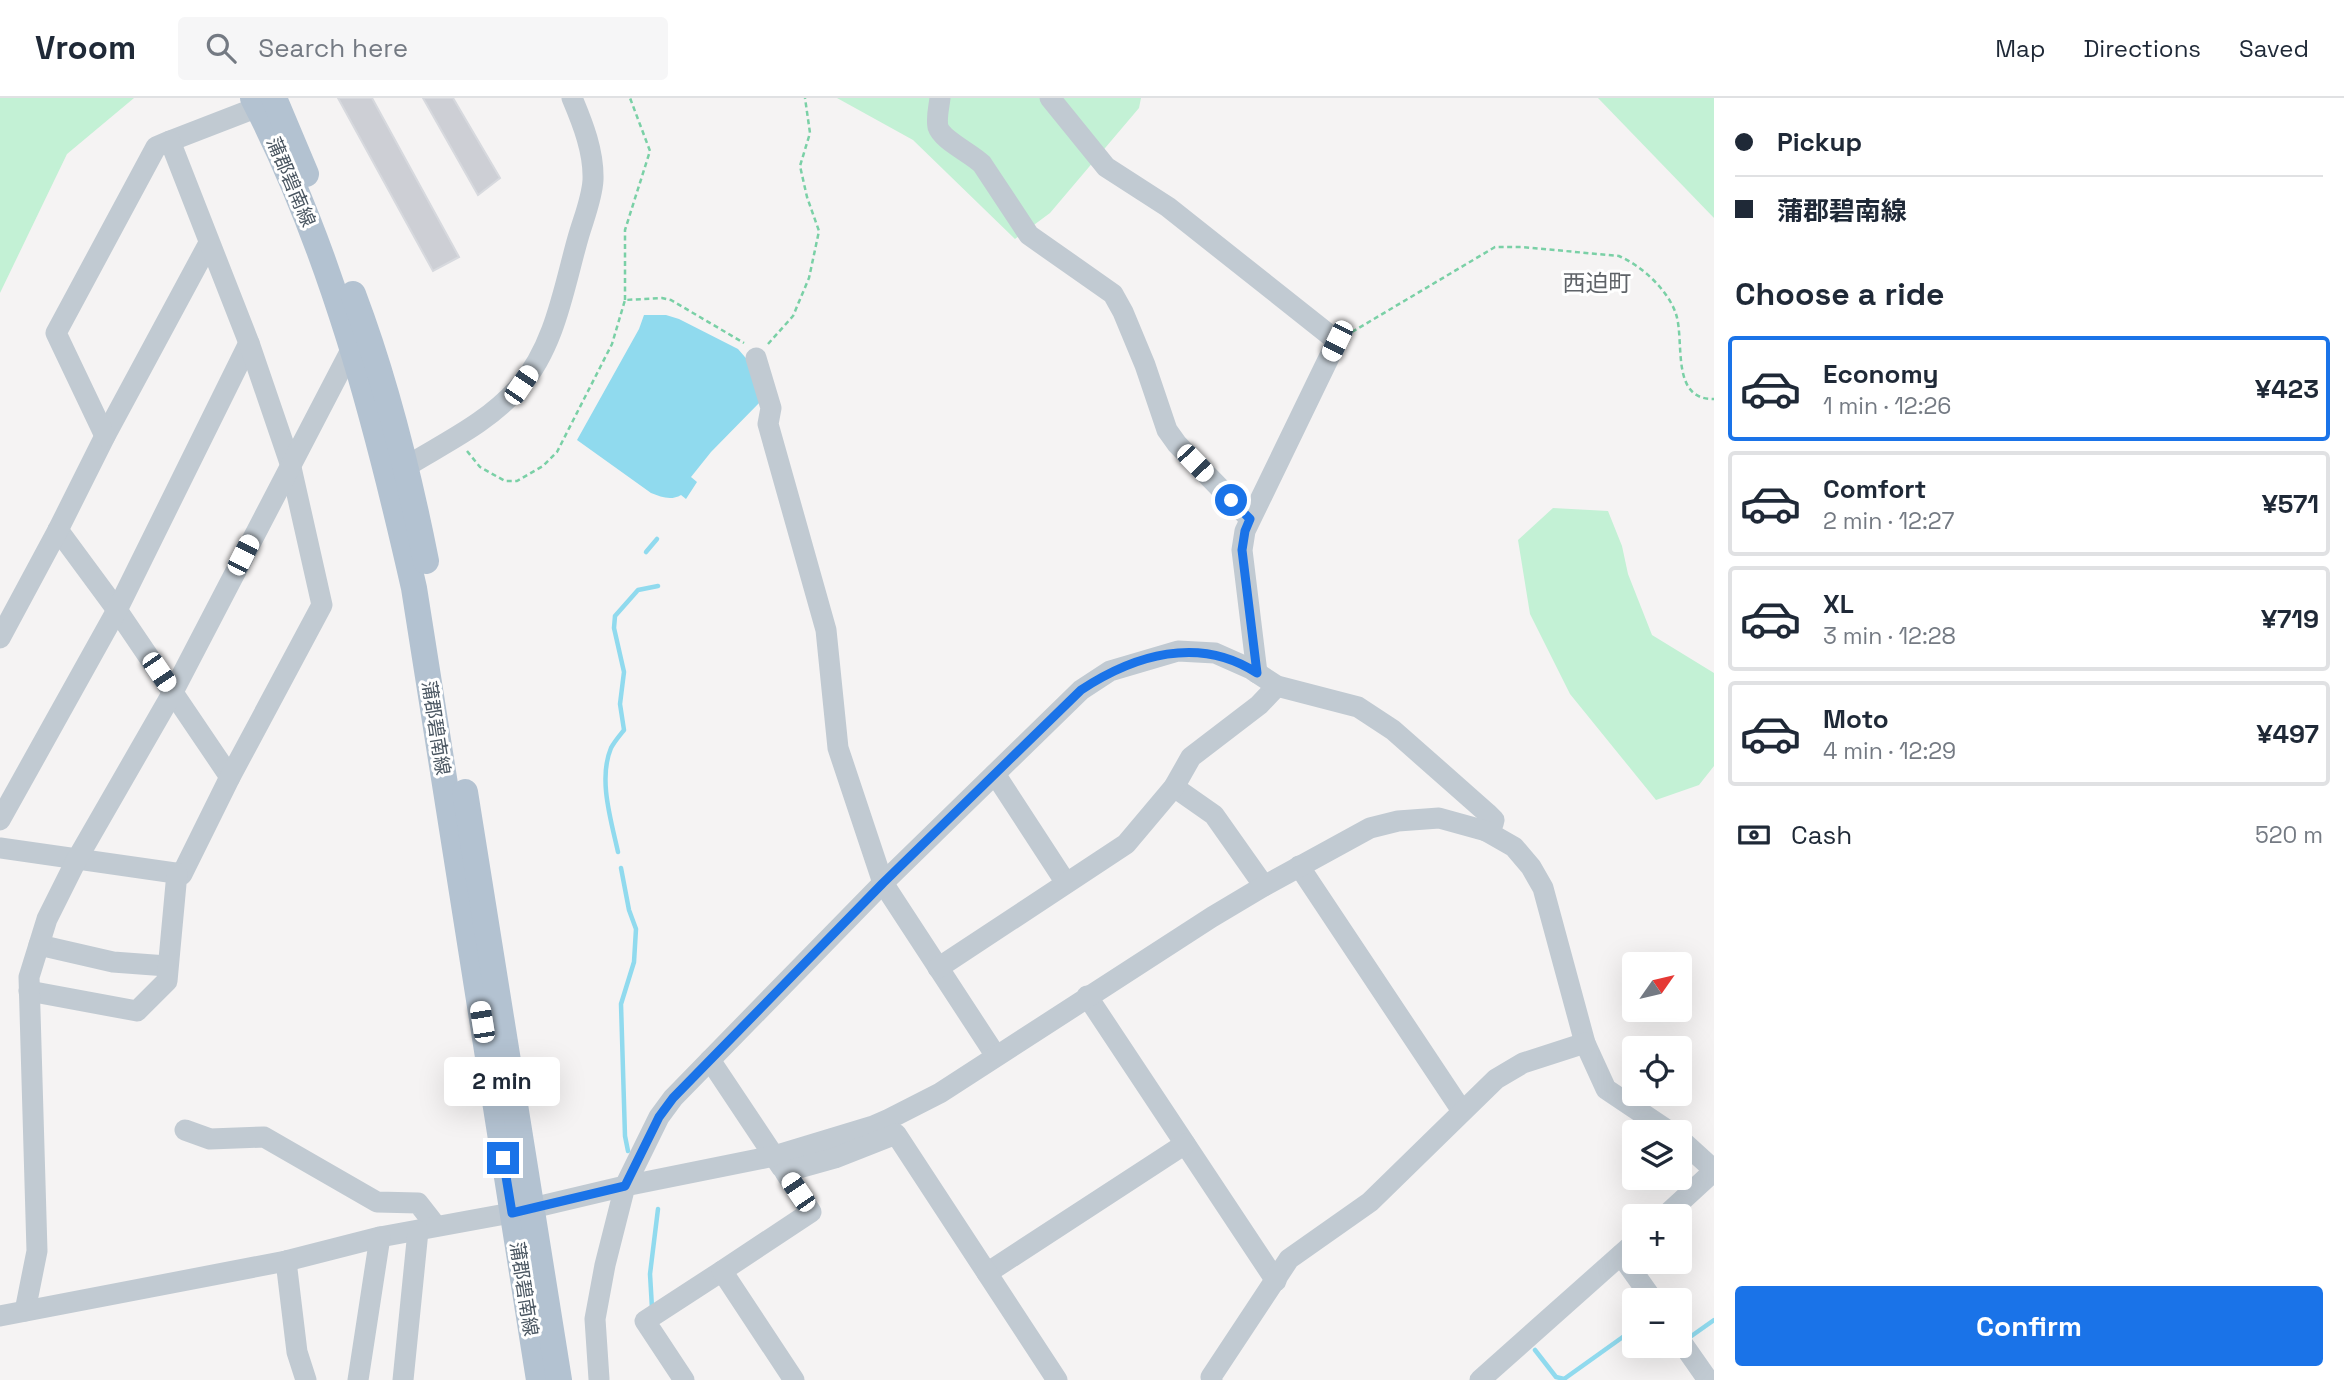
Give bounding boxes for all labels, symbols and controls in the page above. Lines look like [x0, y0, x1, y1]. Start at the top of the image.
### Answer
search box [178, 17, 668, 80]
text: Vroom [35, 27, 136, 69]
icon: search [202, 29, 240, 67]
text: Search here [258, 31, 408, 65]
text: Map [1995, 33, 2045, 64]
text: Directions [2083, 33, 2201, 64]
text: Saved [2239, 33, 2309, 64]
text: Pickup [1777, 125, 1862, 159]
street label: 蒲郡碧南線 [261, 133, 321, 231]
text: 蒲郡碧南線 [1777, 194, 1907, 228]
district label: 西迫町 [1563, 268, 1632, 298]
text: Choose a ride [1735, 274, 1945, 314]
car [1319, 318, 1356, 364]
icon: car [1739, 357, 1802, 420]
text: Economy [1823, 357, 1939, 391]
car [501, 362, 542, 408]
text: ¥423 [2255, 372, 2319, 406]
text: 1 min · 12:26 [1823, 391, 1951, 421]
car [1173, 441, 1218, 485]
icon: car [1739, 472, 1802, 535]
text: Comfort [1823, 472, 1926, 506]
route start [1215, 484, 1247, 516]
text: ¥571 [2262, 487, 2319, 521]
text: 2 min · 12:27 [1823, 506, 1954, 536]
car [225, 532, 262, 578]
icon: car [1739, 587, 1802, 650]
text: XL [1823, 587, 1854, 621]
text: ¥719 [2261, 602, 2319, 636]
text: 3 min · 12:28 [1823, 621, 1956, 651]
car [139, 649, 180, 695]
street label: 蒲郡碧南線 [416, 679, 456, 777]
icon: car [1739, 702, 1802, 765]
text: Moto [1823, 702, 1889, 736]
text: ¥497 [2256, 717, 2319, 751]
text: 4 min · 12:29 [1823, 736, 1956, 766]
icon: cash [1735, 816, 1773, 854]
text: Cash [1791, 818, 1852, 852]
text: 520 m [2255, 820, 2323, 850]
north arrow [1622, 952, 1692, 1022]
map controls [1622, 952, 1692, 1358]
car [469, 1000, 496, 1044]
button: locate [1622, 1036, 1692, 1106]
callout: 2 min [445, 1056, 561, 1105]
text: 2 min [472, 1066, 532, 1096]
button: layers [1622, 1120, 1692, 1190]
route end [487, 1142, 519, 1174]
car [778, 1169, 819, 1215]
button: + [1622, 1204, 1692, 1274]
street label: 蒲郡碧南線 [504, 1240, 544, 1338]
button: Confirm [1735, 1286, 2323, 1366]
button: − [1622, 1288, 1692, 1358]

